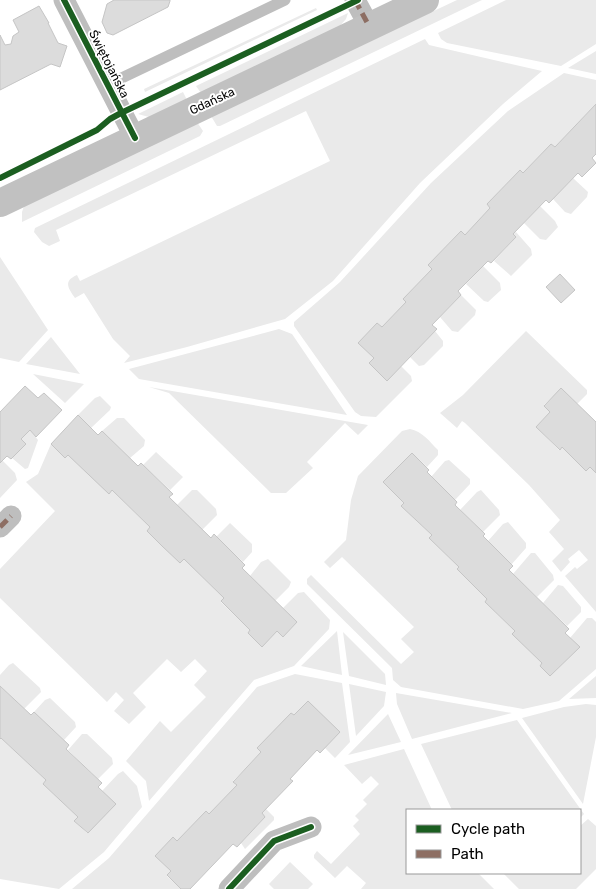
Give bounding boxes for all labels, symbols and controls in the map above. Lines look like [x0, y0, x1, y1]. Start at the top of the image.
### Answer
street label: Świętojańska [86, 28, 132, 100]
street label: Gdańska [187, 85, 237, 117]
legend [406, 809, 581, 874]
text: Cycle path [451, 820, 525, 838]
text: Path [451, 845, 484, 863]

